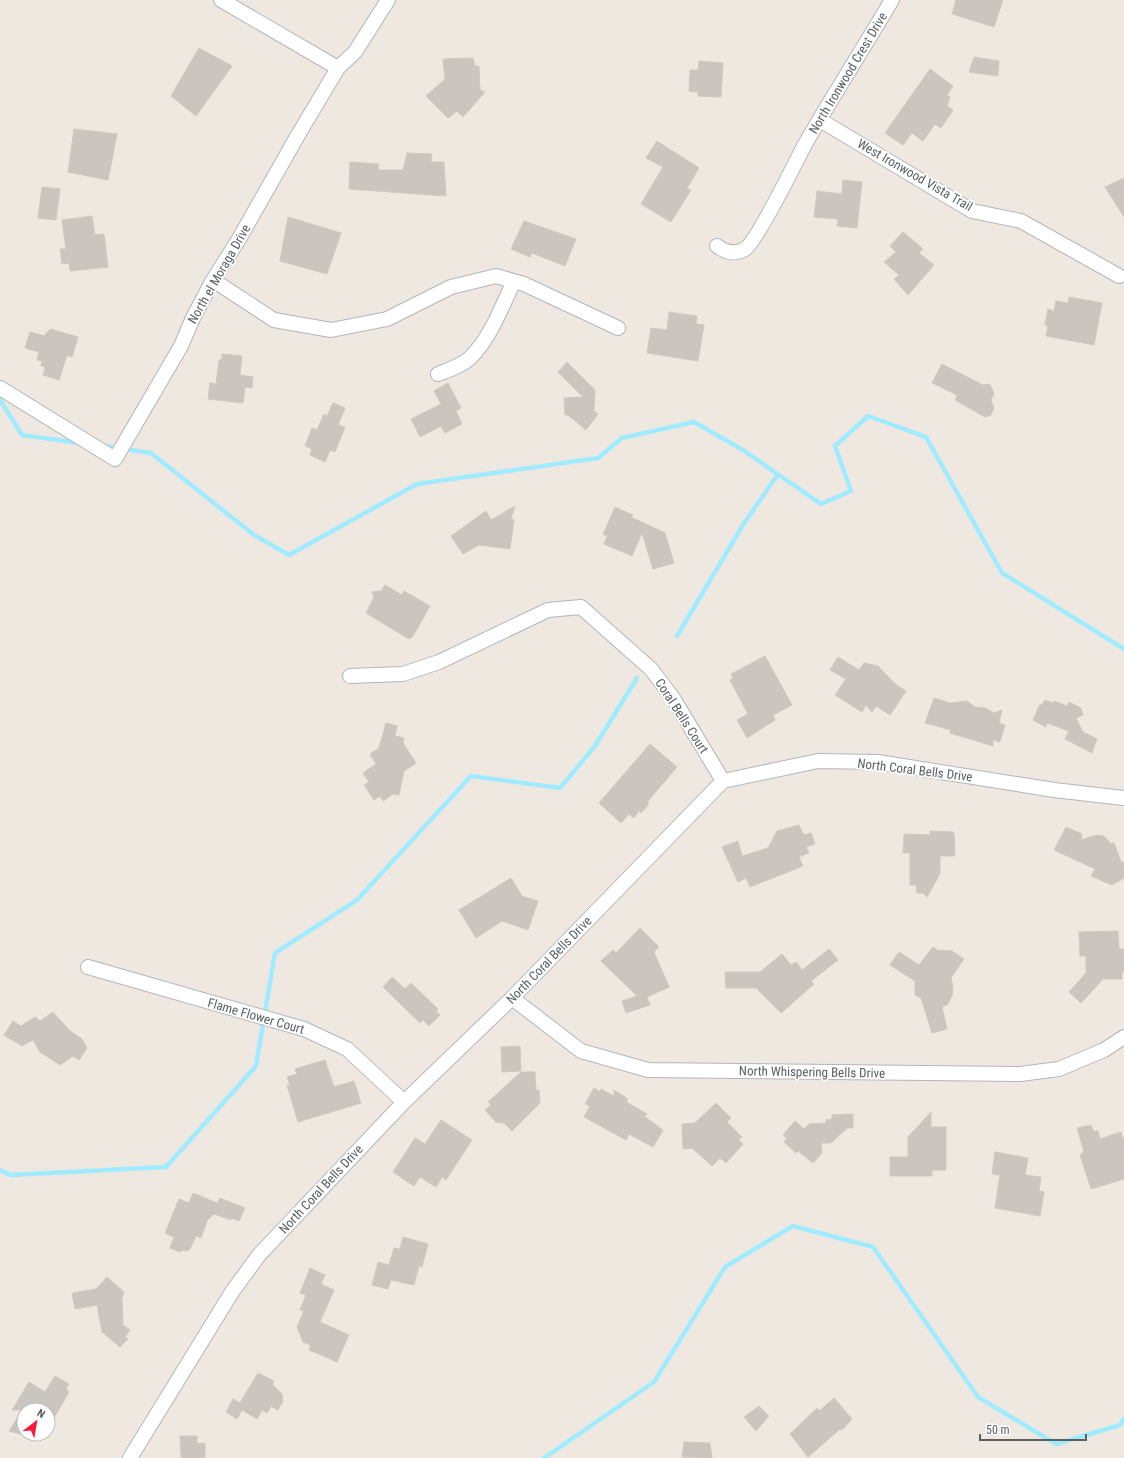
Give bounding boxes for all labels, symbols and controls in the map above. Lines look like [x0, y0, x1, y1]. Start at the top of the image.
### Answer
street label: North Ironwood Crest Drive [806, 10, 890, 136]
street label: West Ironwood Vista Trail [855, 136, 975, 214]
street label: North el Moraga Drive [185, 222, 253, 326]
street label: Coral Bells Court [652, 676, 712, 756]
street label: North Coral Bells Drive [857, 756, 973, 784]
street label: North Coral Bells Drive [503, 913, 595, 1007]
street label: Flame Flower Court [206, 995, 306, 1037]
street label: North Whispering Bells Drive [739, 1063, 885, 1081]
street label: North Coral Bells Drive [276, 1142, 366, 1236]
north arrow [16, 1402, 56, 1442]
text: N [35, 1407, 47, 1421]
scale bar [980, 1416, 1086, 1442]
text: 50 m [986, 1423, 1010, 1437]

